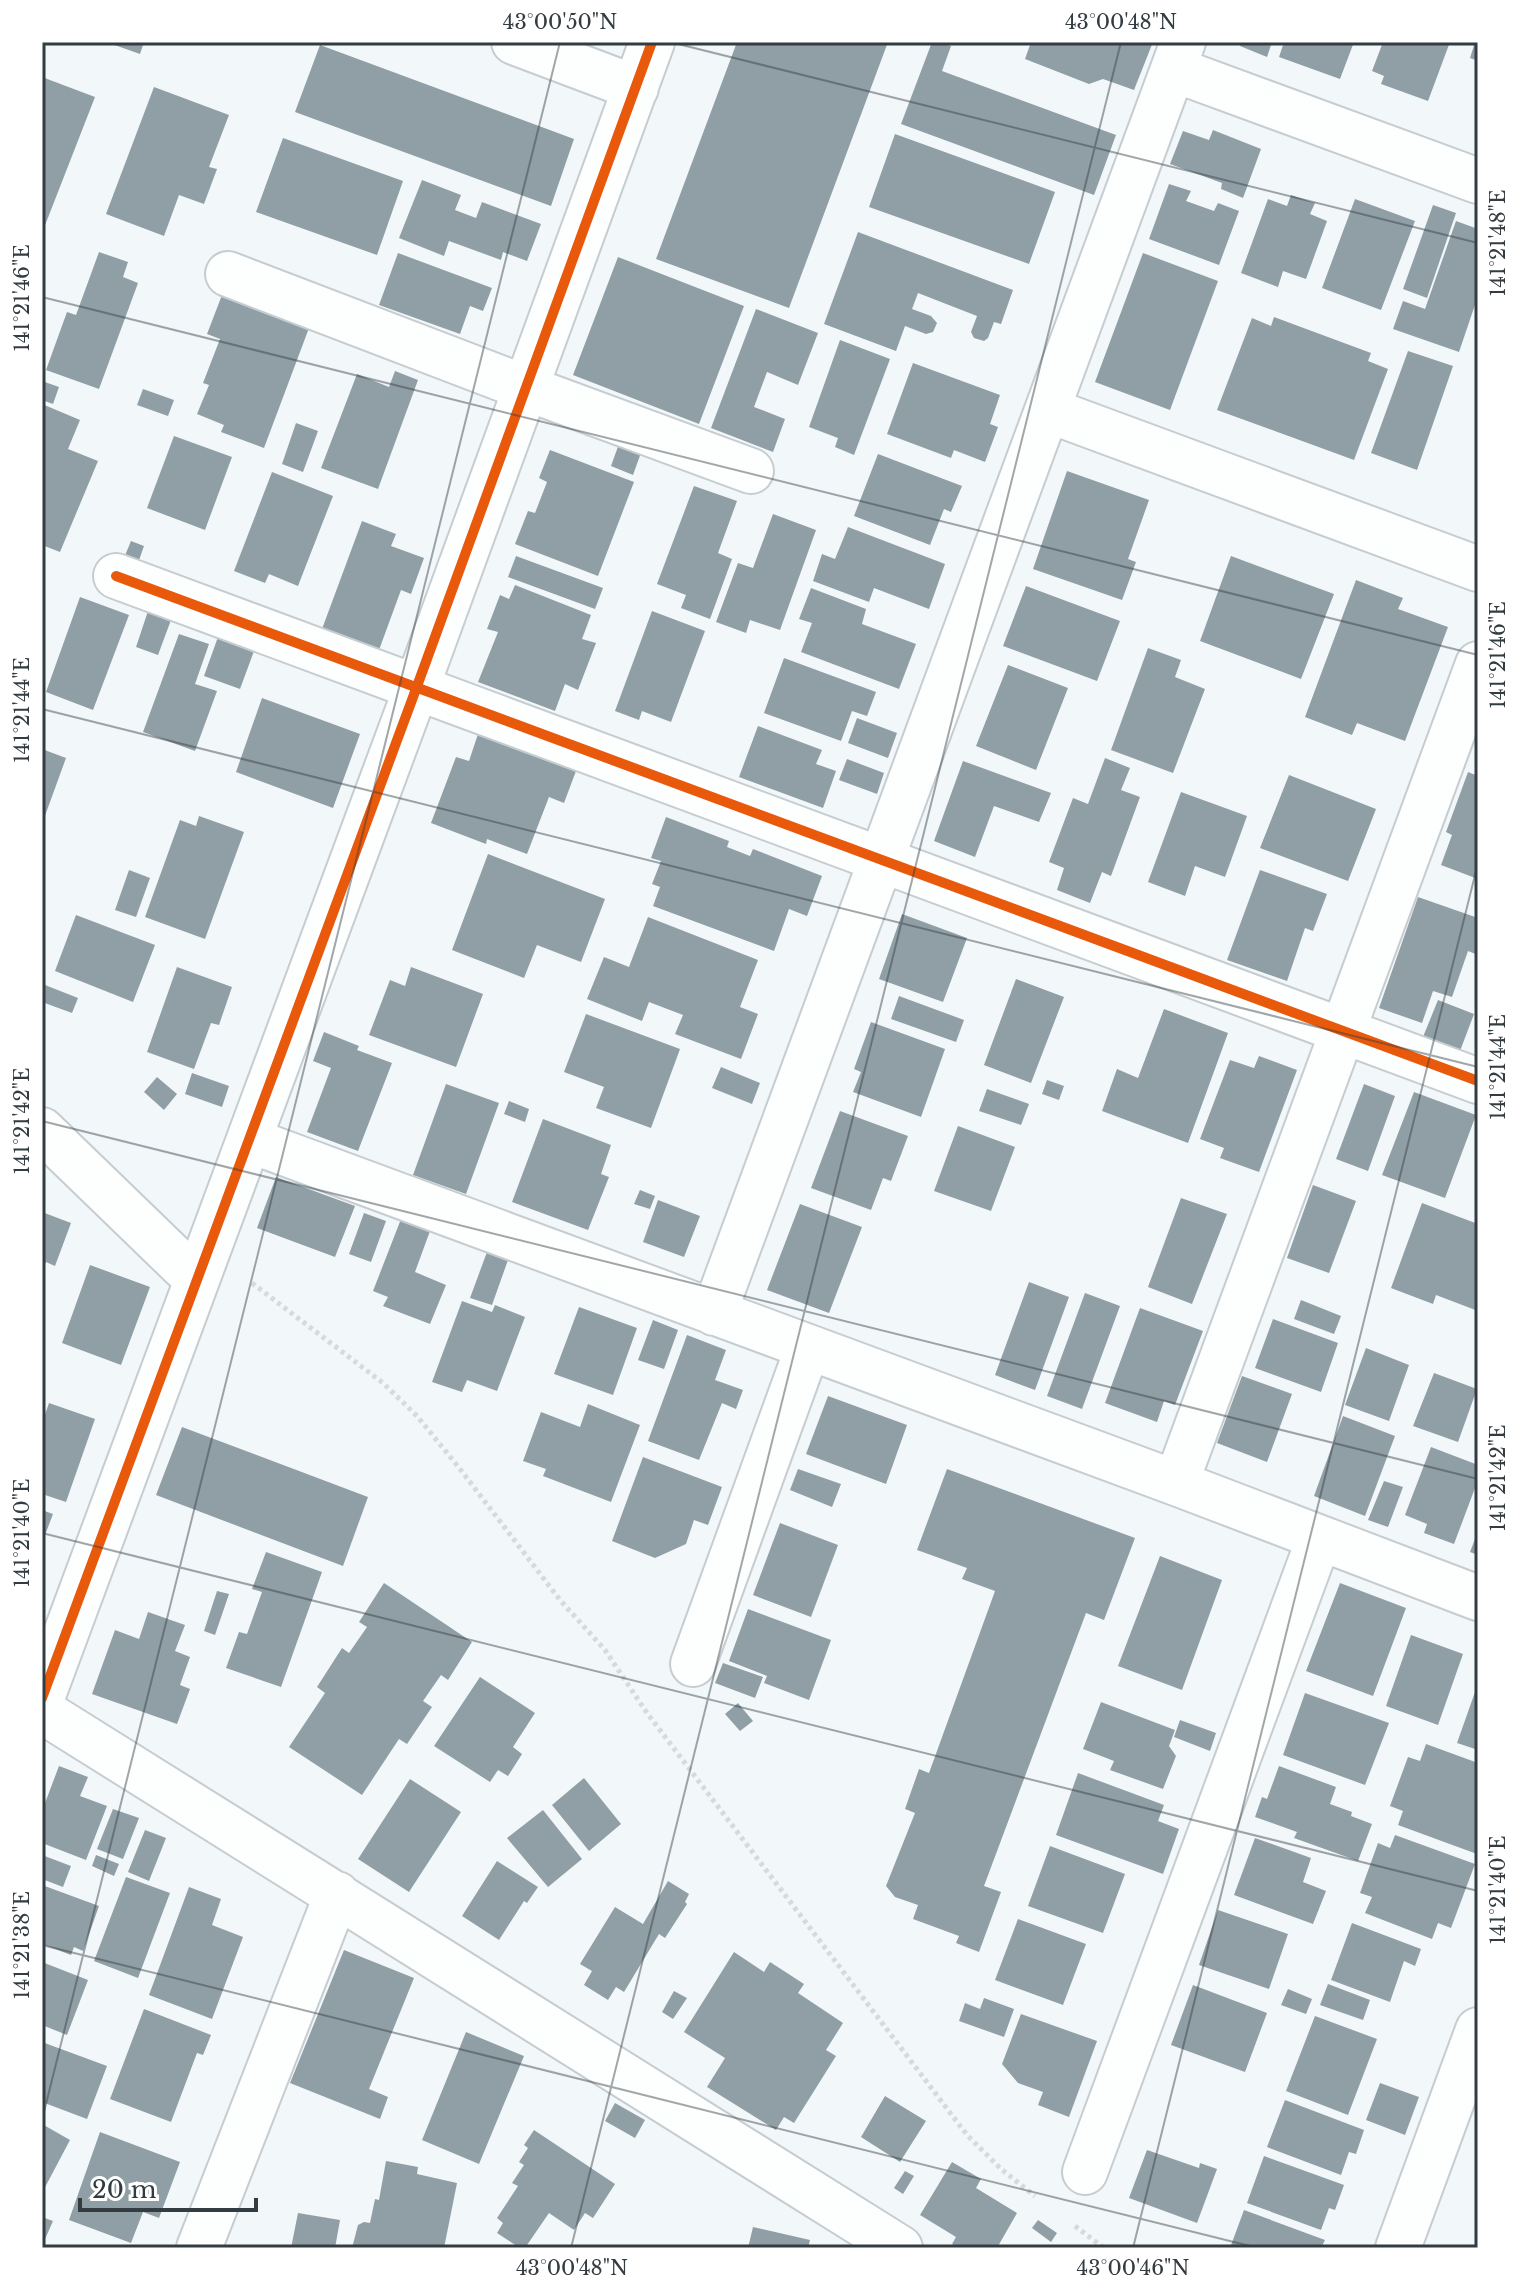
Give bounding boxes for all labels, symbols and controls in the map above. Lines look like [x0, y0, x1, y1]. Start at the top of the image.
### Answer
text: 43°00'50"N [503, 10, 617, 34]
text: 43°00'48"N [1065, 10, 1177, 34]
text: 141°21'48"E [1486, 190, 1510, 296]
text: 141°21'46"E [10, 244, 34, 352]
text: 141°21'46"E [1486, 601, 1510, 709]
text: 141°21'44"E [10, 657, 34, 763]
text: 141°21'44"E [1486, 1014, 1510, 1120]
text: 141°21'42"E [10, 1067, 34, 1175]
text: 141°21'42"E [1486, 1424, 1510, 1532]
text: 141°21'40"E [10, 1478, 34, 1588]
text: 141°21'40"E [1486, 1835, 1510, 1945]
text: 141°21'38"E [10, 1891, 34, 1999]
scale bar [80, 2162, 256, 2212]
text: 20 m [92, 2175, 157, 2204]
text: 43°00'48"N [516, 2256, 628, 2280]
text: 43°00'46"N [1077, 2256, 1189, 2280]

